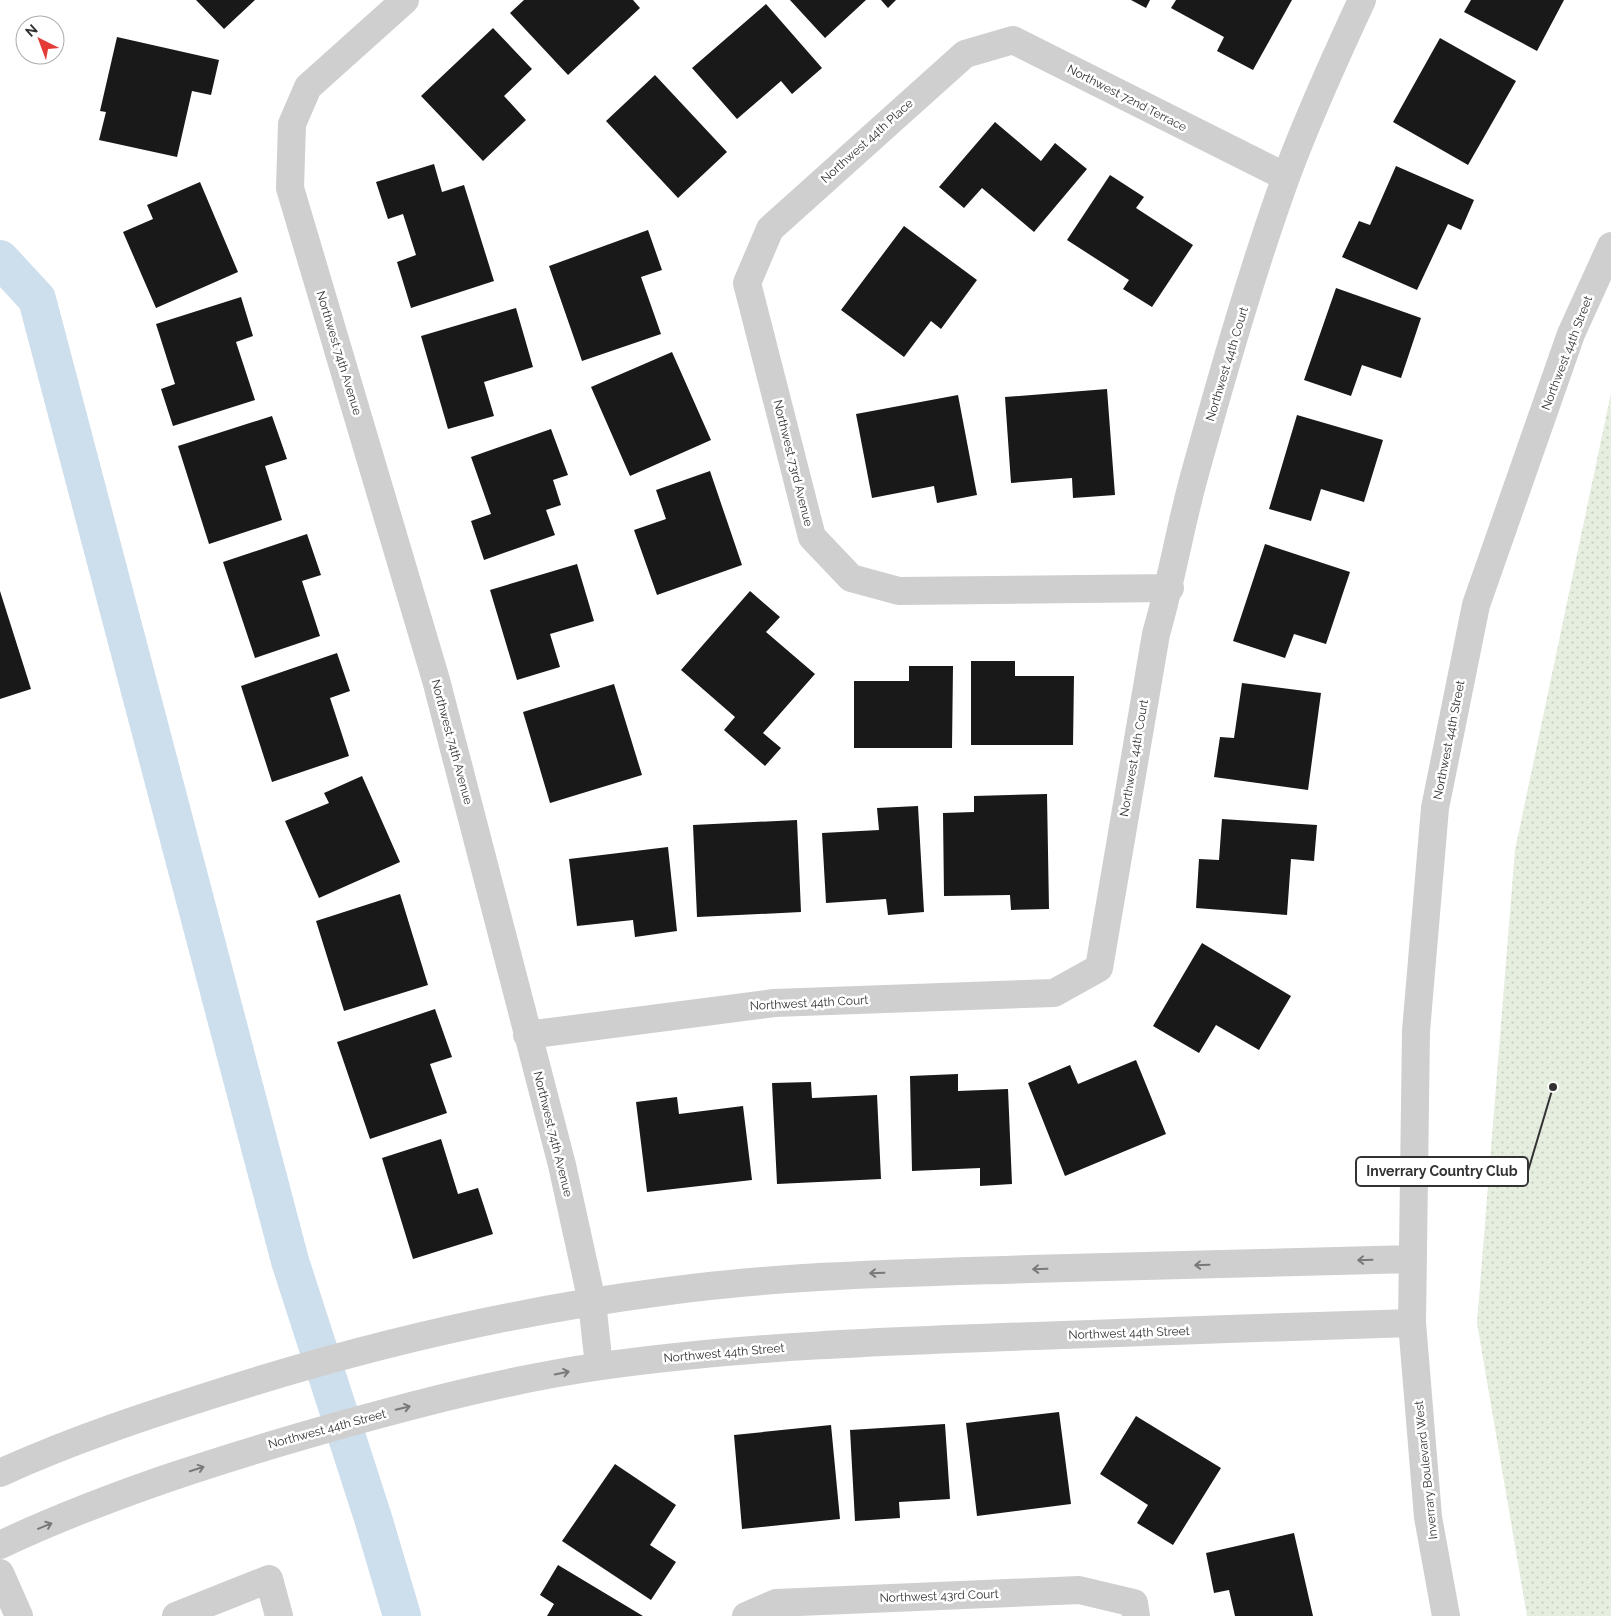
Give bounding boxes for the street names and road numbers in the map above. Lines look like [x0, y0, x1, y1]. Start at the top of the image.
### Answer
street label: Northwest 72nd Terrace [1065, 62, 1189, 134]
street label: Northwest 44th Place [818, 96, 916, 186]
street label: Northwest 74th Avenue [313, 289, 365, 417]
street label: Northwest 44th Street [1539, 294, 1595, 412]
street label: Northwest 44th Court [1203, 305, 1251, 423]
street label: Northwest 73rd Avenue [770, 398, 816, 528]
street label: Northwest 74th Avenue [429, 678, 475, 806]
street label: Northwest 44th Street [1431, 679, 1467, 801]
street label: Northwest 44th Court [1117, 698, 1151, 818]
street label: Northwest 44th Court [749, 993, 869, 1013]
street label: Northwest 74th Avenue [531, 1070, 575, 1198]
street label: Northwest 44th Street [1068, 1324, 1190, 1342]
street label: Northwest 44th Street [663, 1341, 785, 1365]
street label: Inverrary Boulevard West [1412, 1400, 1440, 1540]
street label: Northwest 44th Street [267, 1407, 387, 1451]
street label: Northwest 43rd Court [879, 1587, 999, 1605]

